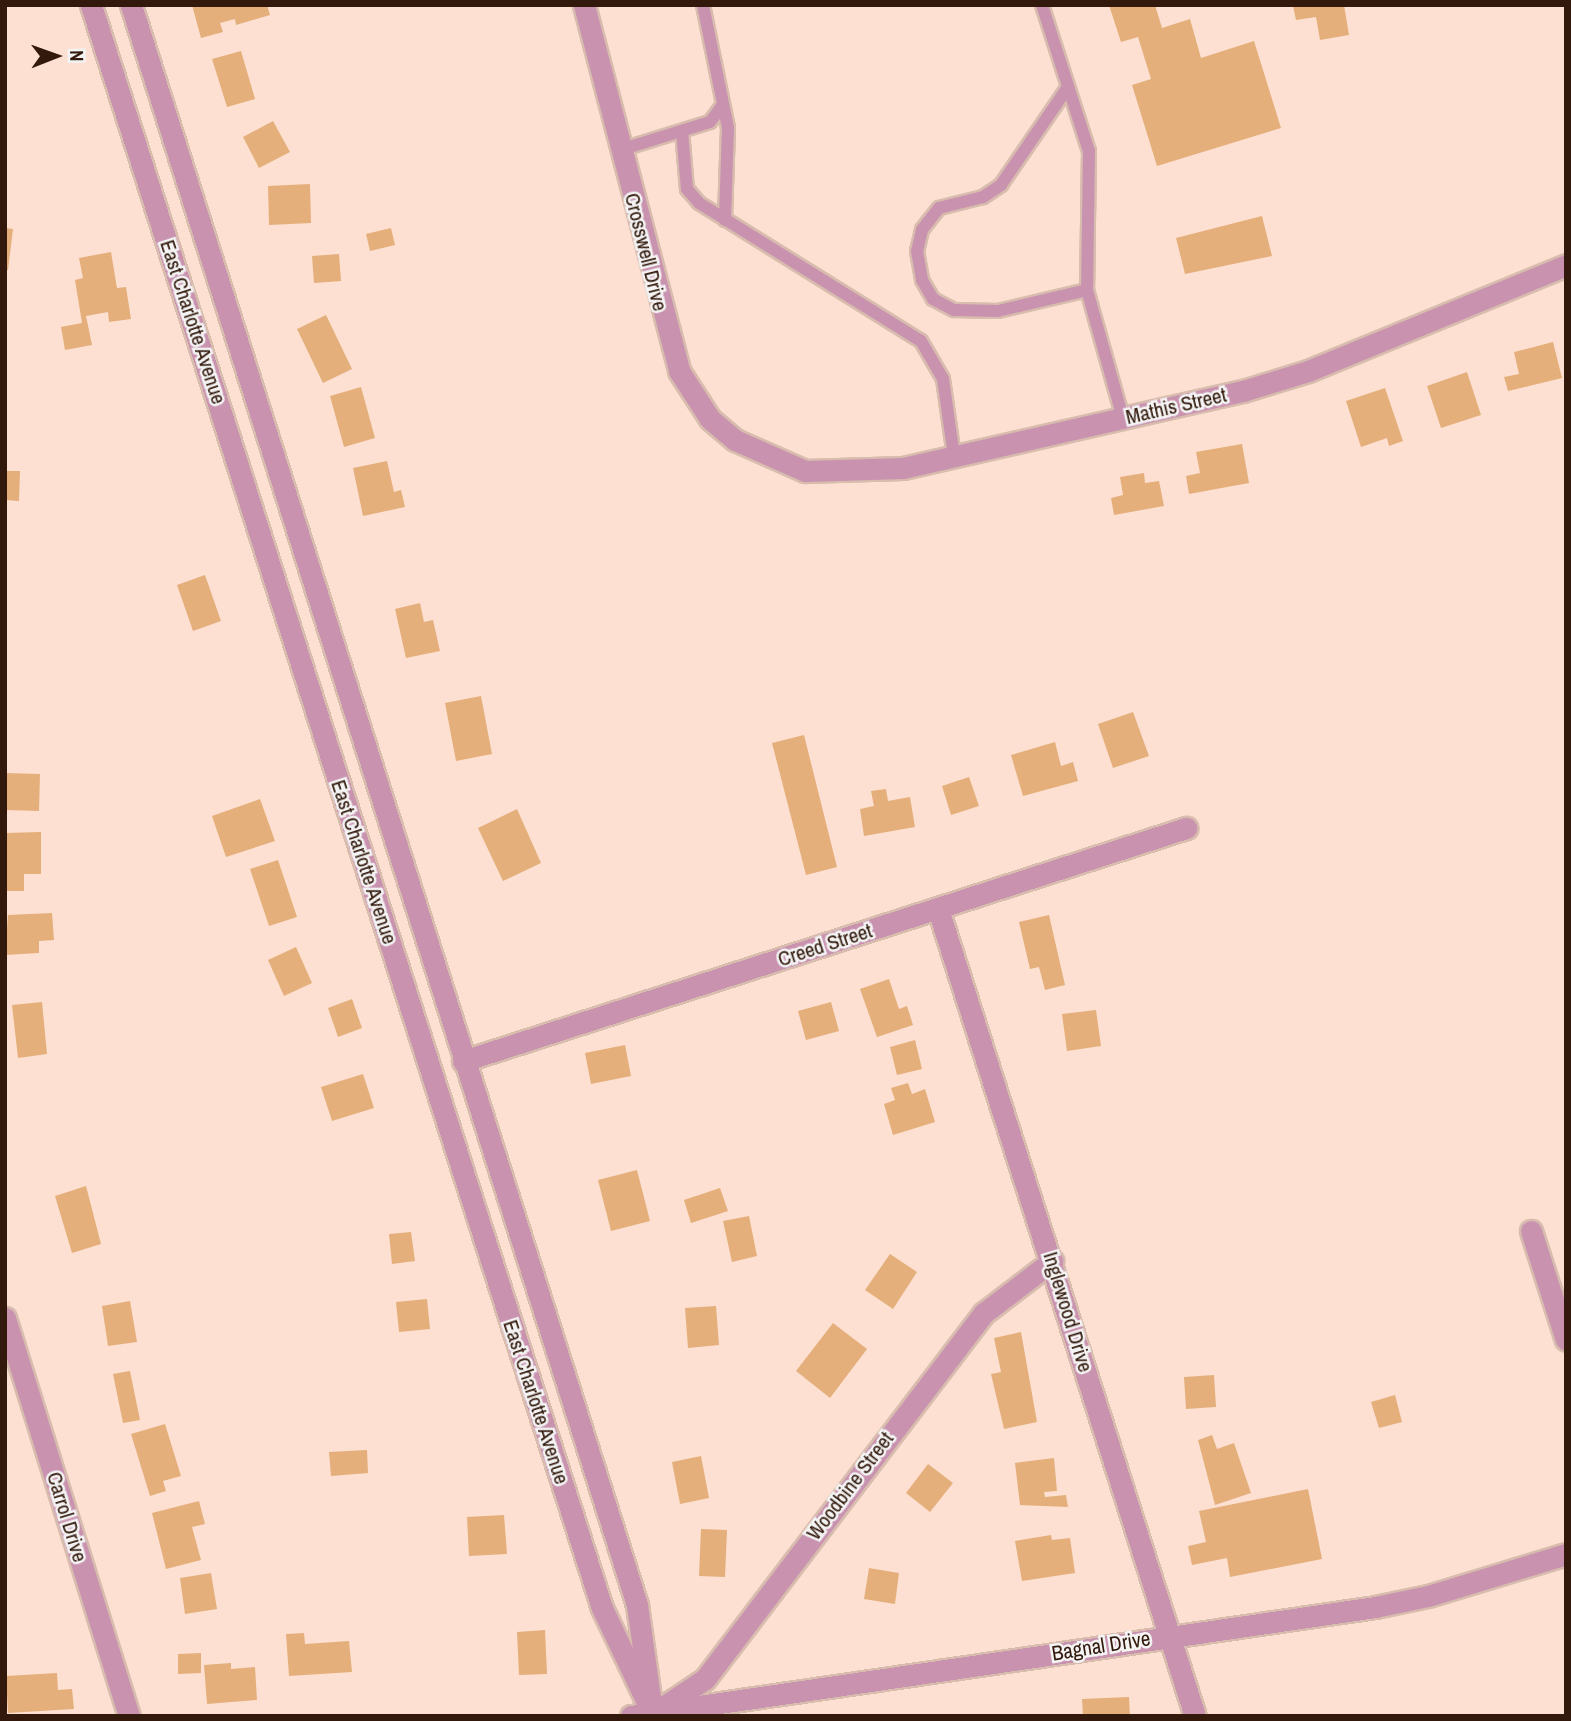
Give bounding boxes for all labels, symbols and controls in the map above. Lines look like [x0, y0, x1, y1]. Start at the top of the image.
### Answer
north arrow [21, 21, 91, 91]
text: N [64, 50, 90, 61]
street label: Crosswell Drive [619, 190, 673, 314]
street label: East Charlotte Avenue [154, 236, 232, 408]
street label: Mathis Street [1123, 382, 1229, 430]
street label: East Charlotte Avenue [325, 776, 403, 948]
street label: Creed Street [775, 918, 875, 972]
street label: Inglewood Drive [1038, 1249, 1098, 1375]
street label: East Charlotte Avenue [497, 1316, 575, 1488]
street label: Woodbine Street [801, 1427, 899, 1545]
street label: Carrol Drive [41, 1469, 93, 1565]
street label: Bagnal Drive [1050, 1626, 1152, 1666]

